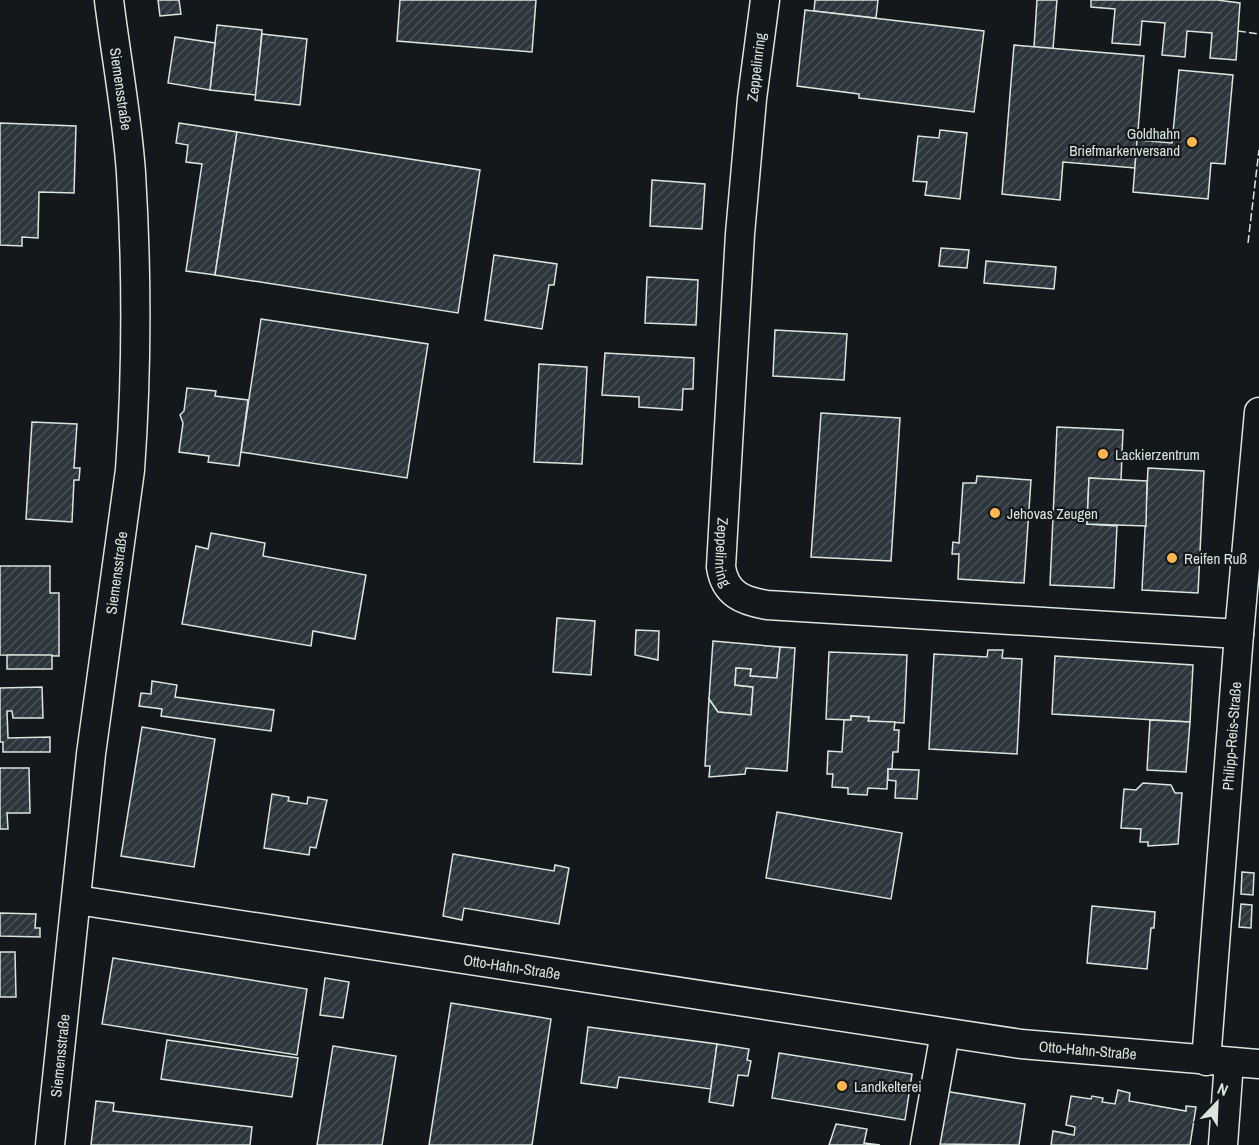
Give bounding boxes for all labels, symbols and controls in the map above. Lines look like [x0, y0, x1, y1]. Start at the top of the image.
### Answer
street label: Zeppelinring [741, 31, 771, 103]
street label: Siemensstraße [105, 46, 137, 132]
place label: Goldhahn Briefmarkenversand [1069, 123, 1180, 161]
marker: Goldhahn Briefmarkenversand [1185, 135, 1199, 149]
place label: Lackierzentrum [1115, 444, 1200, 465]
marker: Lackierzentrum [1096, 447, 1110, 461]
place label: Jehovas Zeugen [1007, 503, 1098, 524]
marker: Jehovas Zeugen [988, 506, 1002, 520]
street label: Zeppelinring [710, 517, 737, 591]
street label: Siemensstraße [100, 530, 132, 616]
place label: Reifen Ruß [1184, 548, 1247, 569]
marker: Reifen Ruß [1165, 551, 1179, 565]
street label: Philipp-Reis-Straße [1216, 681, 1246, 791]
street label: Otto-Hahn-Straße [462, 949, 562, 984]
street label: Siemensstraße [45, 1013, 74, 1098]
street label: Otto-Hahn-Straße [1038, 1035, 1138, 1064]
north arrow [1187, 1073, 1247, 1133]
place label: Landkelterei [854, 1076, 922, 1097]
text: N [1214, 1077, 1232, 1101]
marker: Landkelterei [835, 1079, 849, 1093]

